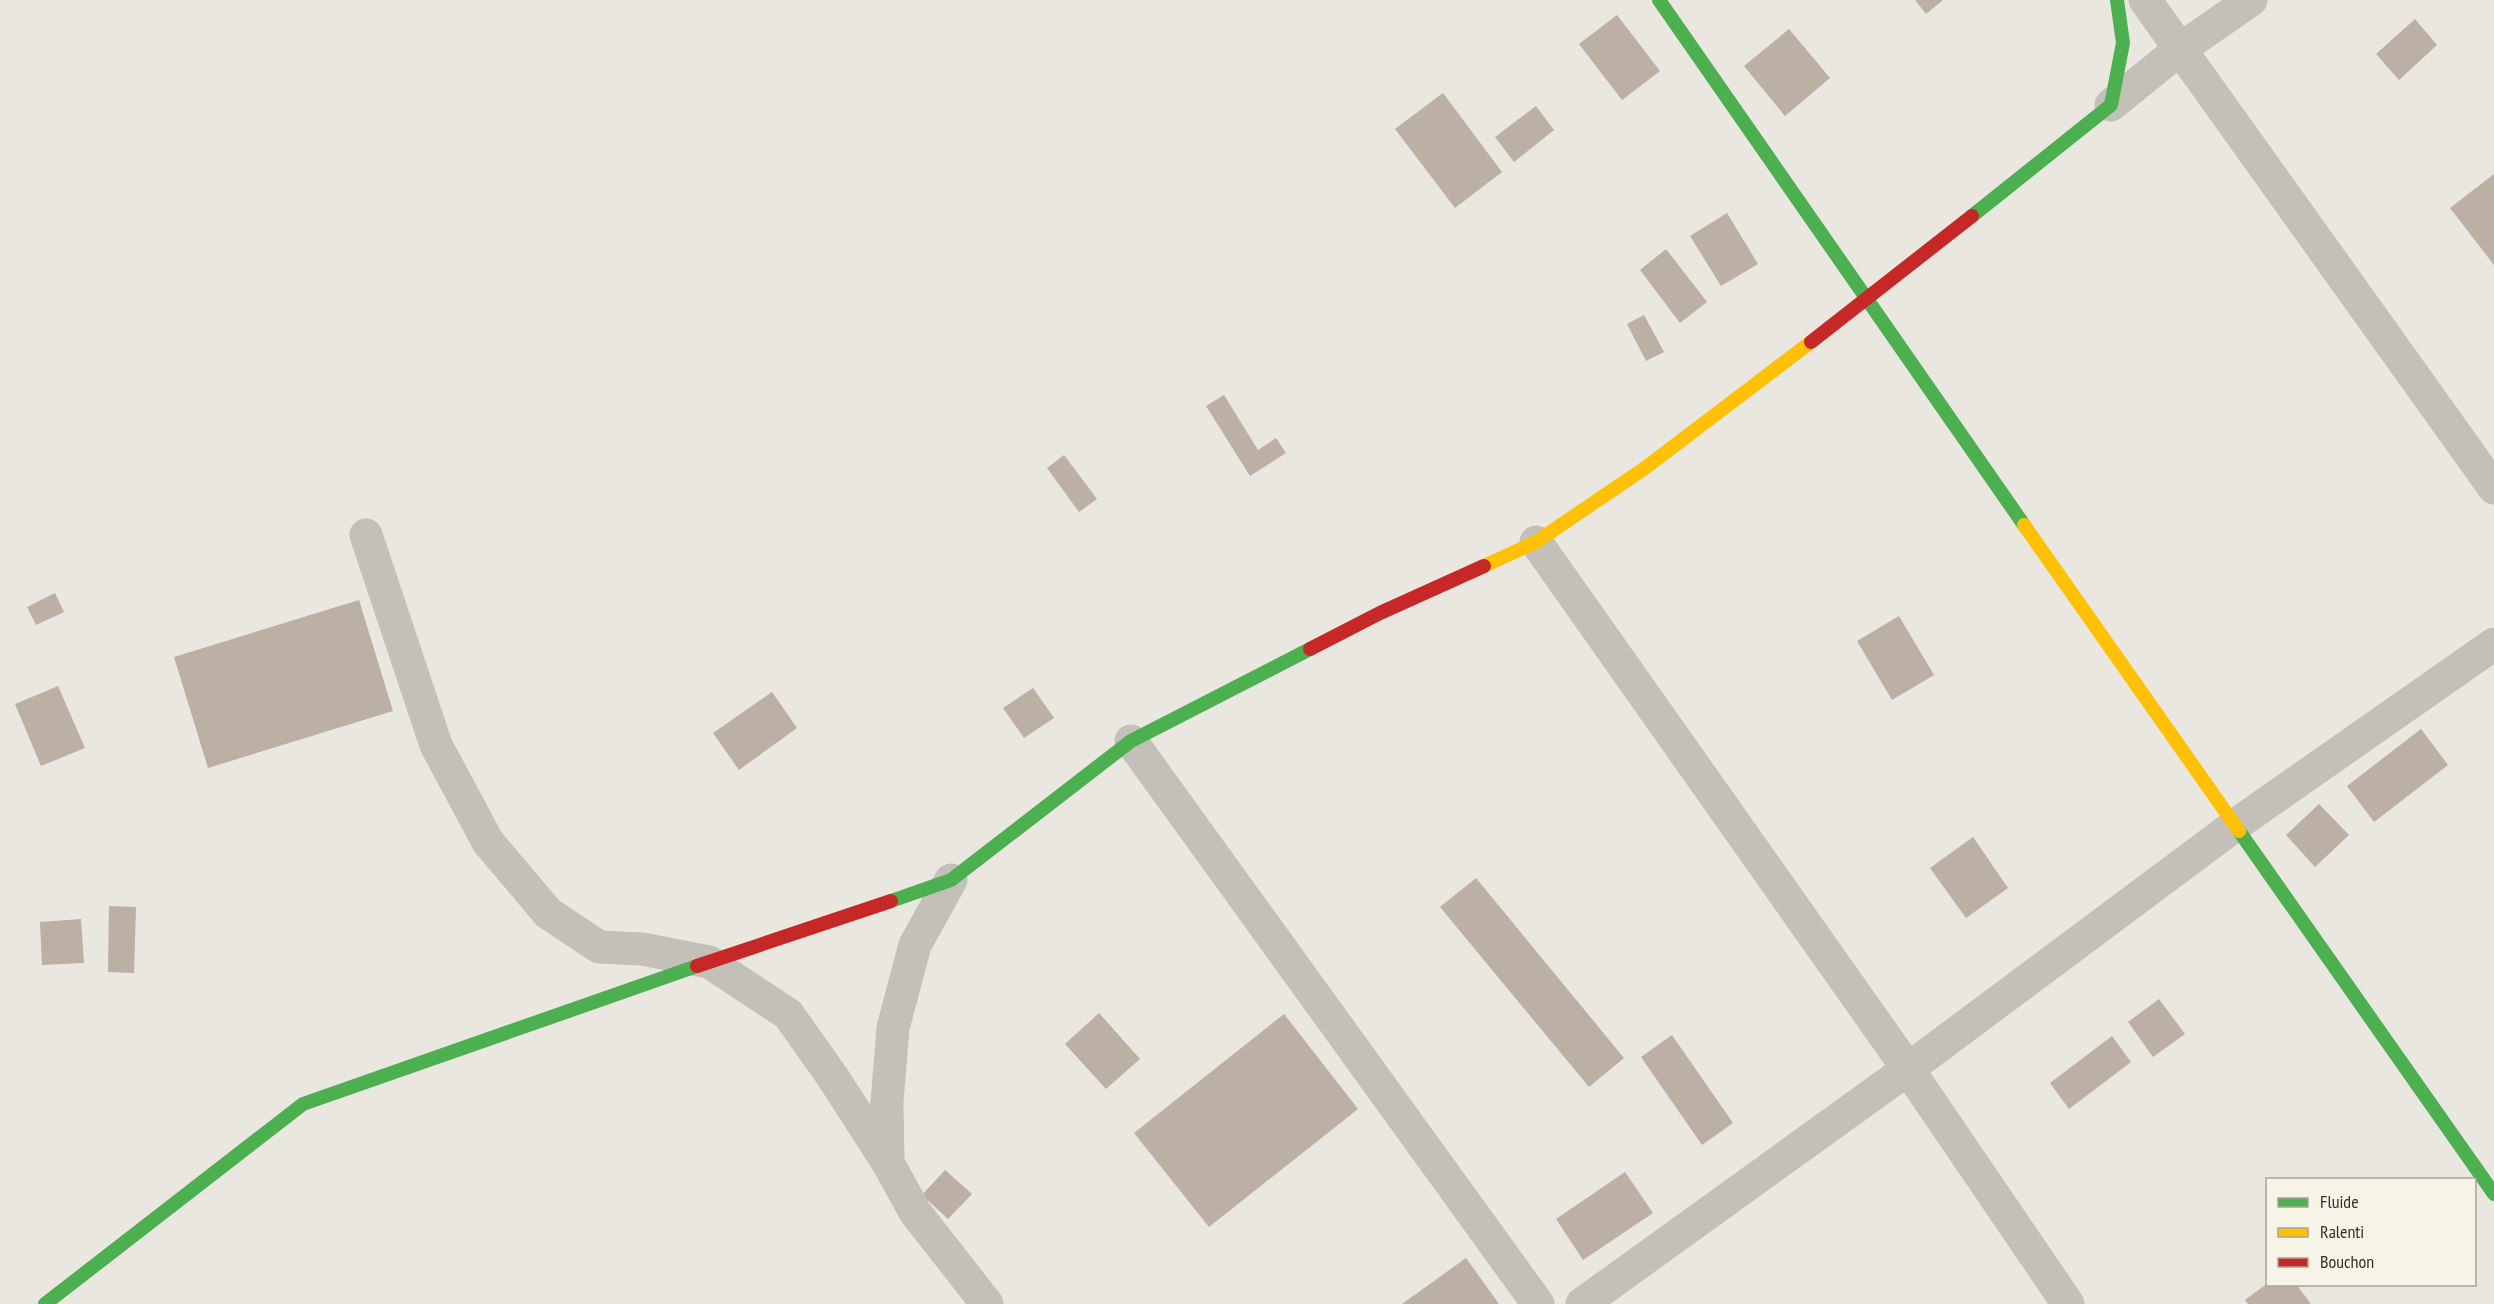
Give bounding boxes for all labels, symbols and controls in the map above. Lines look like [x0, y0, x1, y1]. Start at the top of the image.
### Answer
legend [2266, 1178, 2476, 1286]
text: Fluide [2320, 1190, 2359, 1213]
text: Ralenti [2320, 1220, 2364, 1243]
text: Bouchon [2320, 1250, 2374, 1273]

